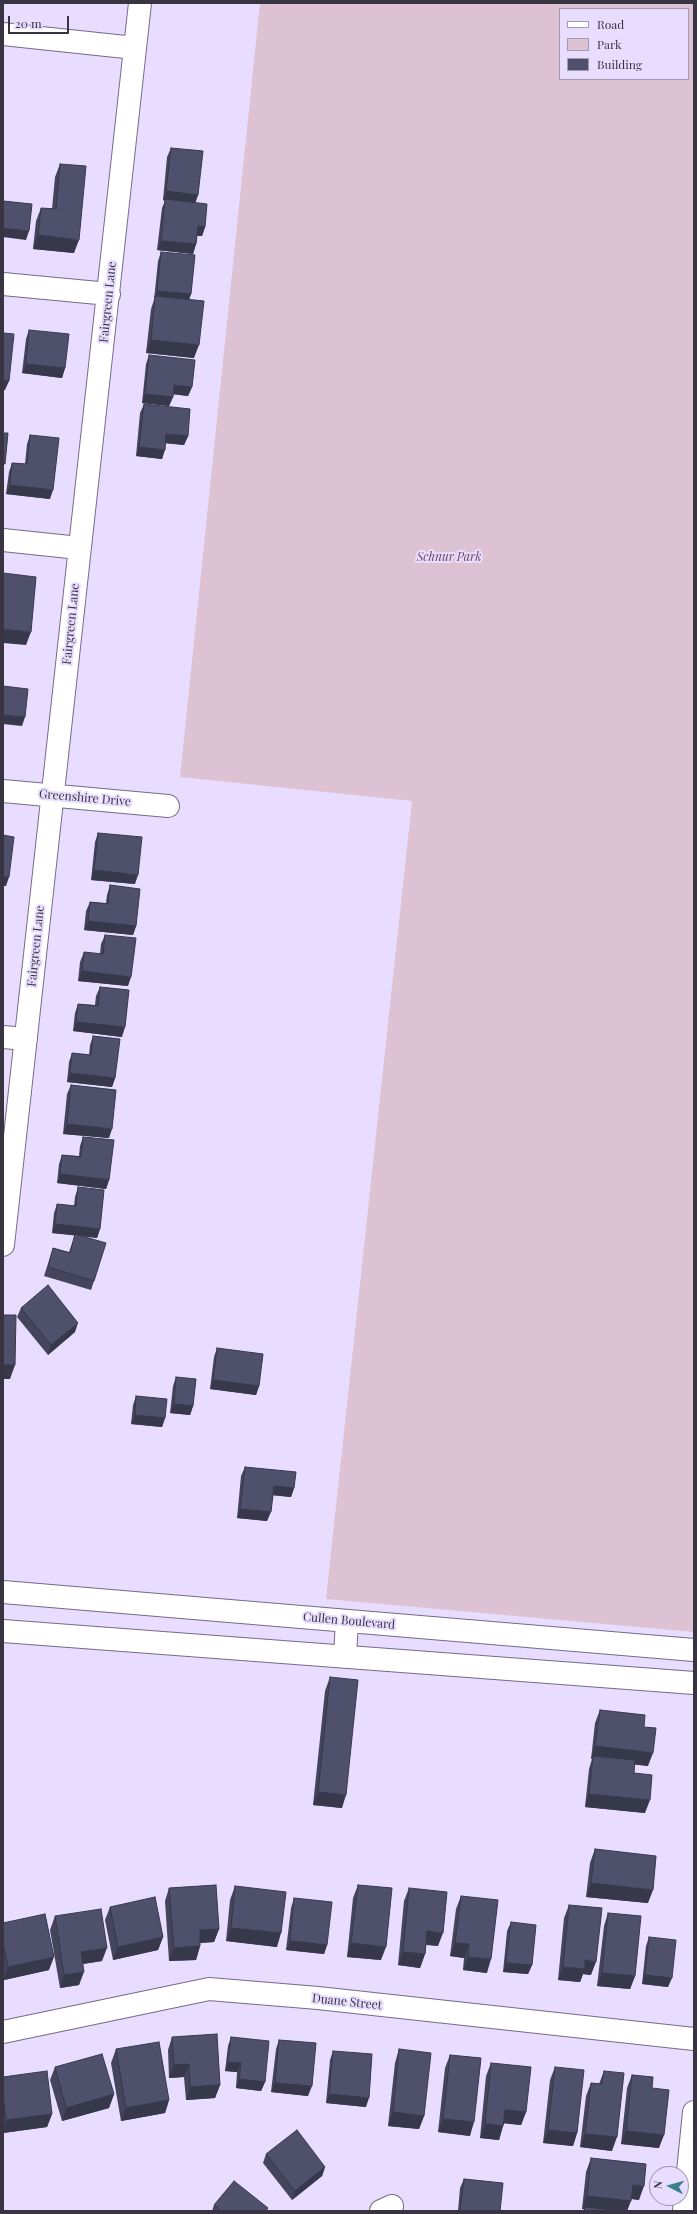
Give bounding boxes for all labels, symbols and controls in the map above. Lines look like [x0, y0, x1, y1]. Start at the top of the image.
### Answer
scale bar [10, 8, 71, 34]
legend [559, 8, 689, 80]
text: 20 m [15, 15, 42, 31]
text: Road [597, 16, 624, 32]
text: Park [597, 36, 622, 52]
text: Building [597, 56, 642, 72]
street label: Fairgreen Lane [97, 261, 119, 343]
park label: Schnur Park [417, 550, 481, 564]
street label: Fairgreen Lane [60, 583, 82, 665]
street label: Greenshire Drive [38, 787, 132, 809]
street label: Fairgreen Lane [25, 905, 47, 987]
street label: Cullen Boulevard [302, 1610, 396, 1632]
street label: Duane Street [311, 1991, 383, 2013]
north arrow [649, 2166, 689, 2206]
text: N [650, 2180, 665, 2190]

